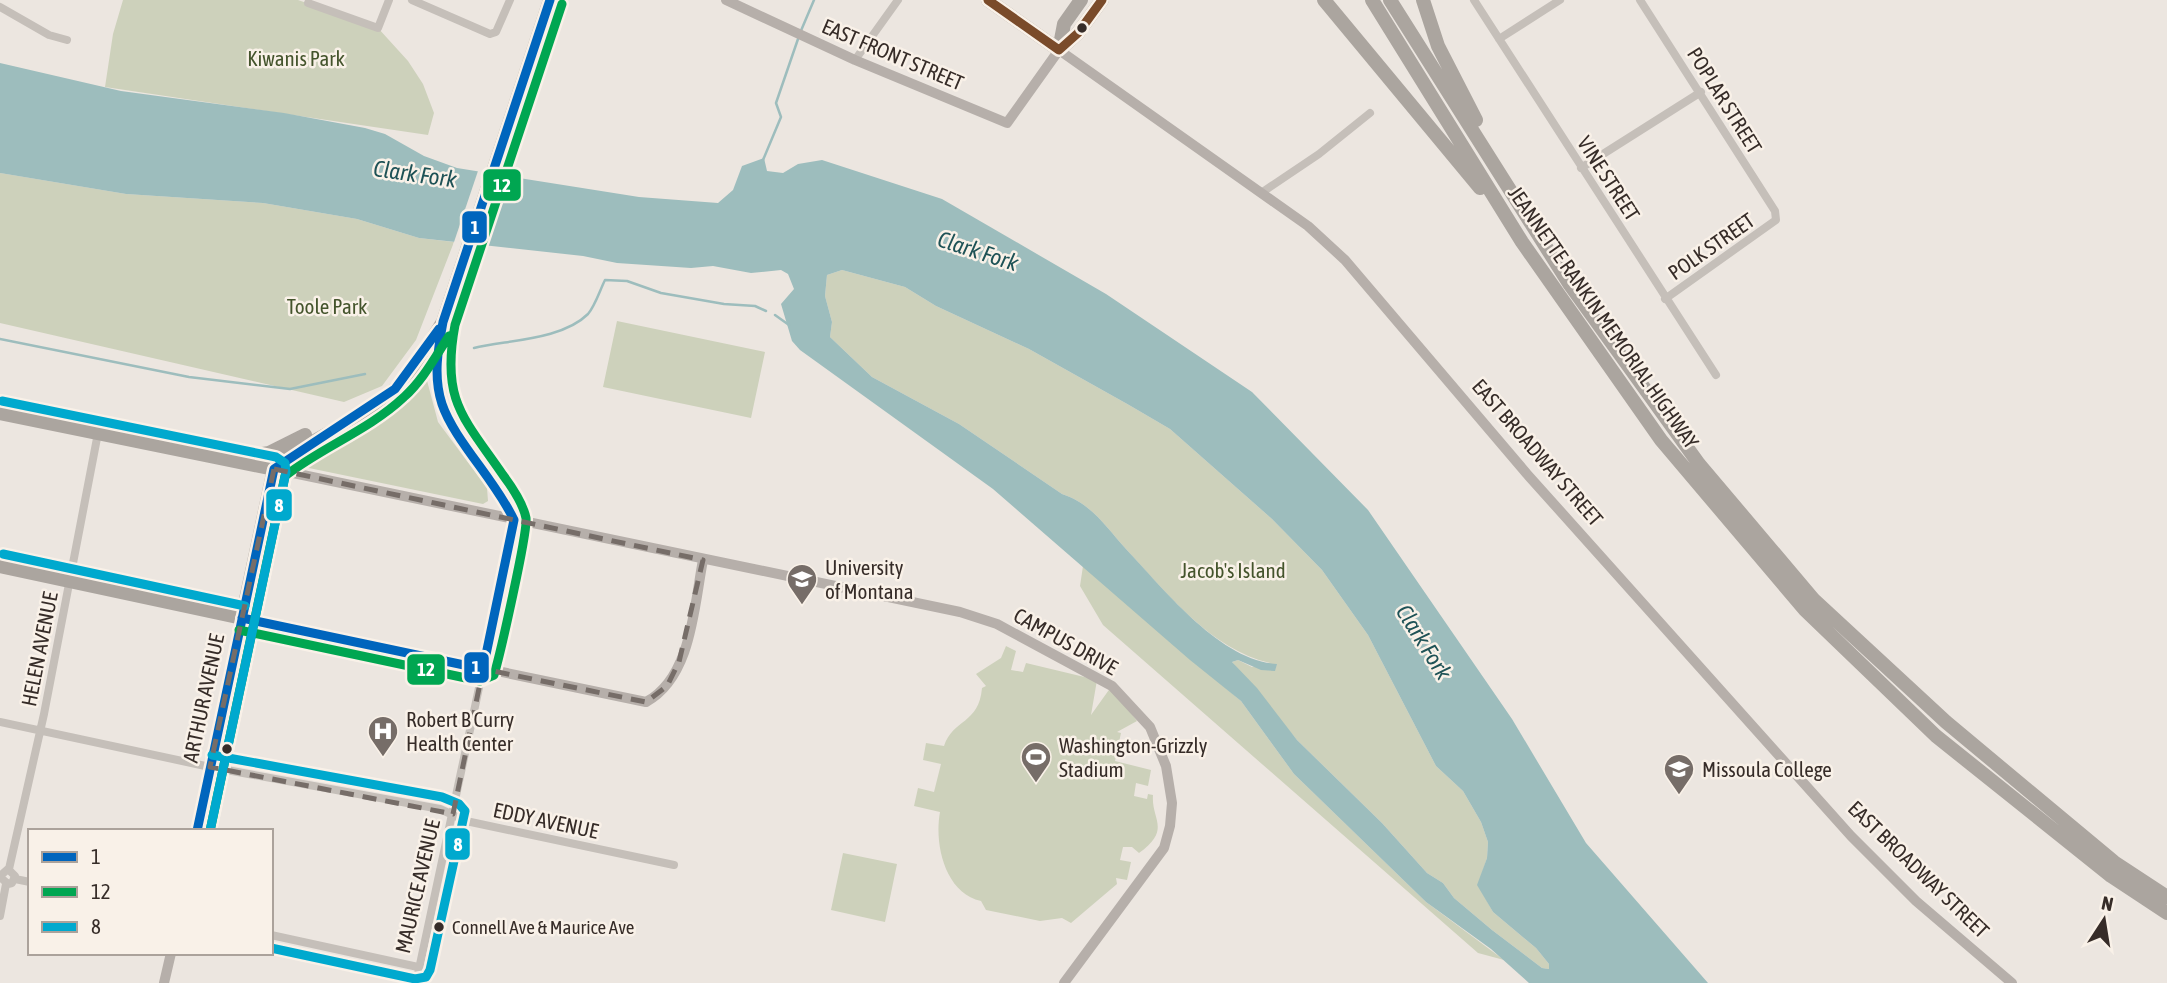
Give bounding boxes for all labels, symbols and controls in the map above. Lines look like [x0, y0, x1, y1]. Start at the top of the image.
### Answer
street label: EAST FRONT STREET [819, 13, 967, 95]
unlabelled marker [1075, 21, 1089, 35]
street label: POPLAR STREET [1683, 43, 1767, 157]
park label: Kiwanis Park [247, 46, 345, 70]
street label: VINE STREET [1573, 131, 1645, 225]
water label: Clark Fork [372, 155, 459, 193]
line badge: 12 [482, 168, 522, 202]
text: 12 [493, 174, 511, 196]
street label: JEANNETTE RANKIN MEMORIAL HIGHWAY [1504, 181, 1704, 453]
street label: POLK STREET [1663, 208, 1759, 284]
line badge: 1 [461, 210, 488, 244]
text: 1 [471, 216, 480, 238]
water label: Clark Fork [934, 226, 1023, 277]
park label: Toole Park [287, 294, 367, 318]
street label: EAST BROADWAY STREET [1468, 374, 1608, 530]
line badge: 8 [265, 488, 293, 522]
text: 8 [275, 494, 284, 516]
place label: University of Montana [825, 555, 913, 603]
park label: Jacob's Island [1180, 558, 1286, 582]
school or university icon: University of Montana [785, 562, 819, 606]
street label: HELEN AVENUE [16, 590, 62, 708]
water label: Clark Fork [1391, 600, 1458, 685]
street label: CAMPUS DRIVE [1010, 603, 1122, 679]
street label: ARTHUR AVENUE [178, 631, 228, 764]
line badge: 1 [463, 651, 490, 684]
line badge: 12 [406, 653, 446, 686]
text: 1 [472, 656, 481, 678]
text: 12 [417, 658, 435, 680]
place label: Robert B Curry Health Center [406, 707, 515, 755]
hospital icon: Robert B Curry Health Center [366, 714, 400, 758]
place label: Washington-Grizzly Stadium [1059, 733, 1208, 781]
sports icon: Washington-Grizzly Stadium [1019, 740, 1053, 784]
unlabelled marker [220, 742, 234, 756]
school or university icon: Missoula College [1662, 752, 1696, 796]
place label: Missoula College [1702, 757, 1832, 781]
street label: EAST BROADWAY STREET [1844, 796, 1994, 942]
street label: EDDY AVENUE [491, 797, 601, 843]
street label: MAURICE AVENUE [390, 817, 444, 955]
line badge: 8 [444, 827, 471, 861]
legend [28, 829, 273, 955]
text: 8 [454, 833, 463, 855]
text: 1 [91, 844, 101, 868]
text: 12 [91, 879, 111, 903]
north arrow [2069, 885, 2139, 955]
text: N [2100, 891, 2115, 915]
text: 8 [91, 914, 101, 938]
place label: Connell Ave & Maurice Ave [452, 916, 634, 938]
marker: Connell Ave & Maurice Ave [432, 920, 446, 934]

